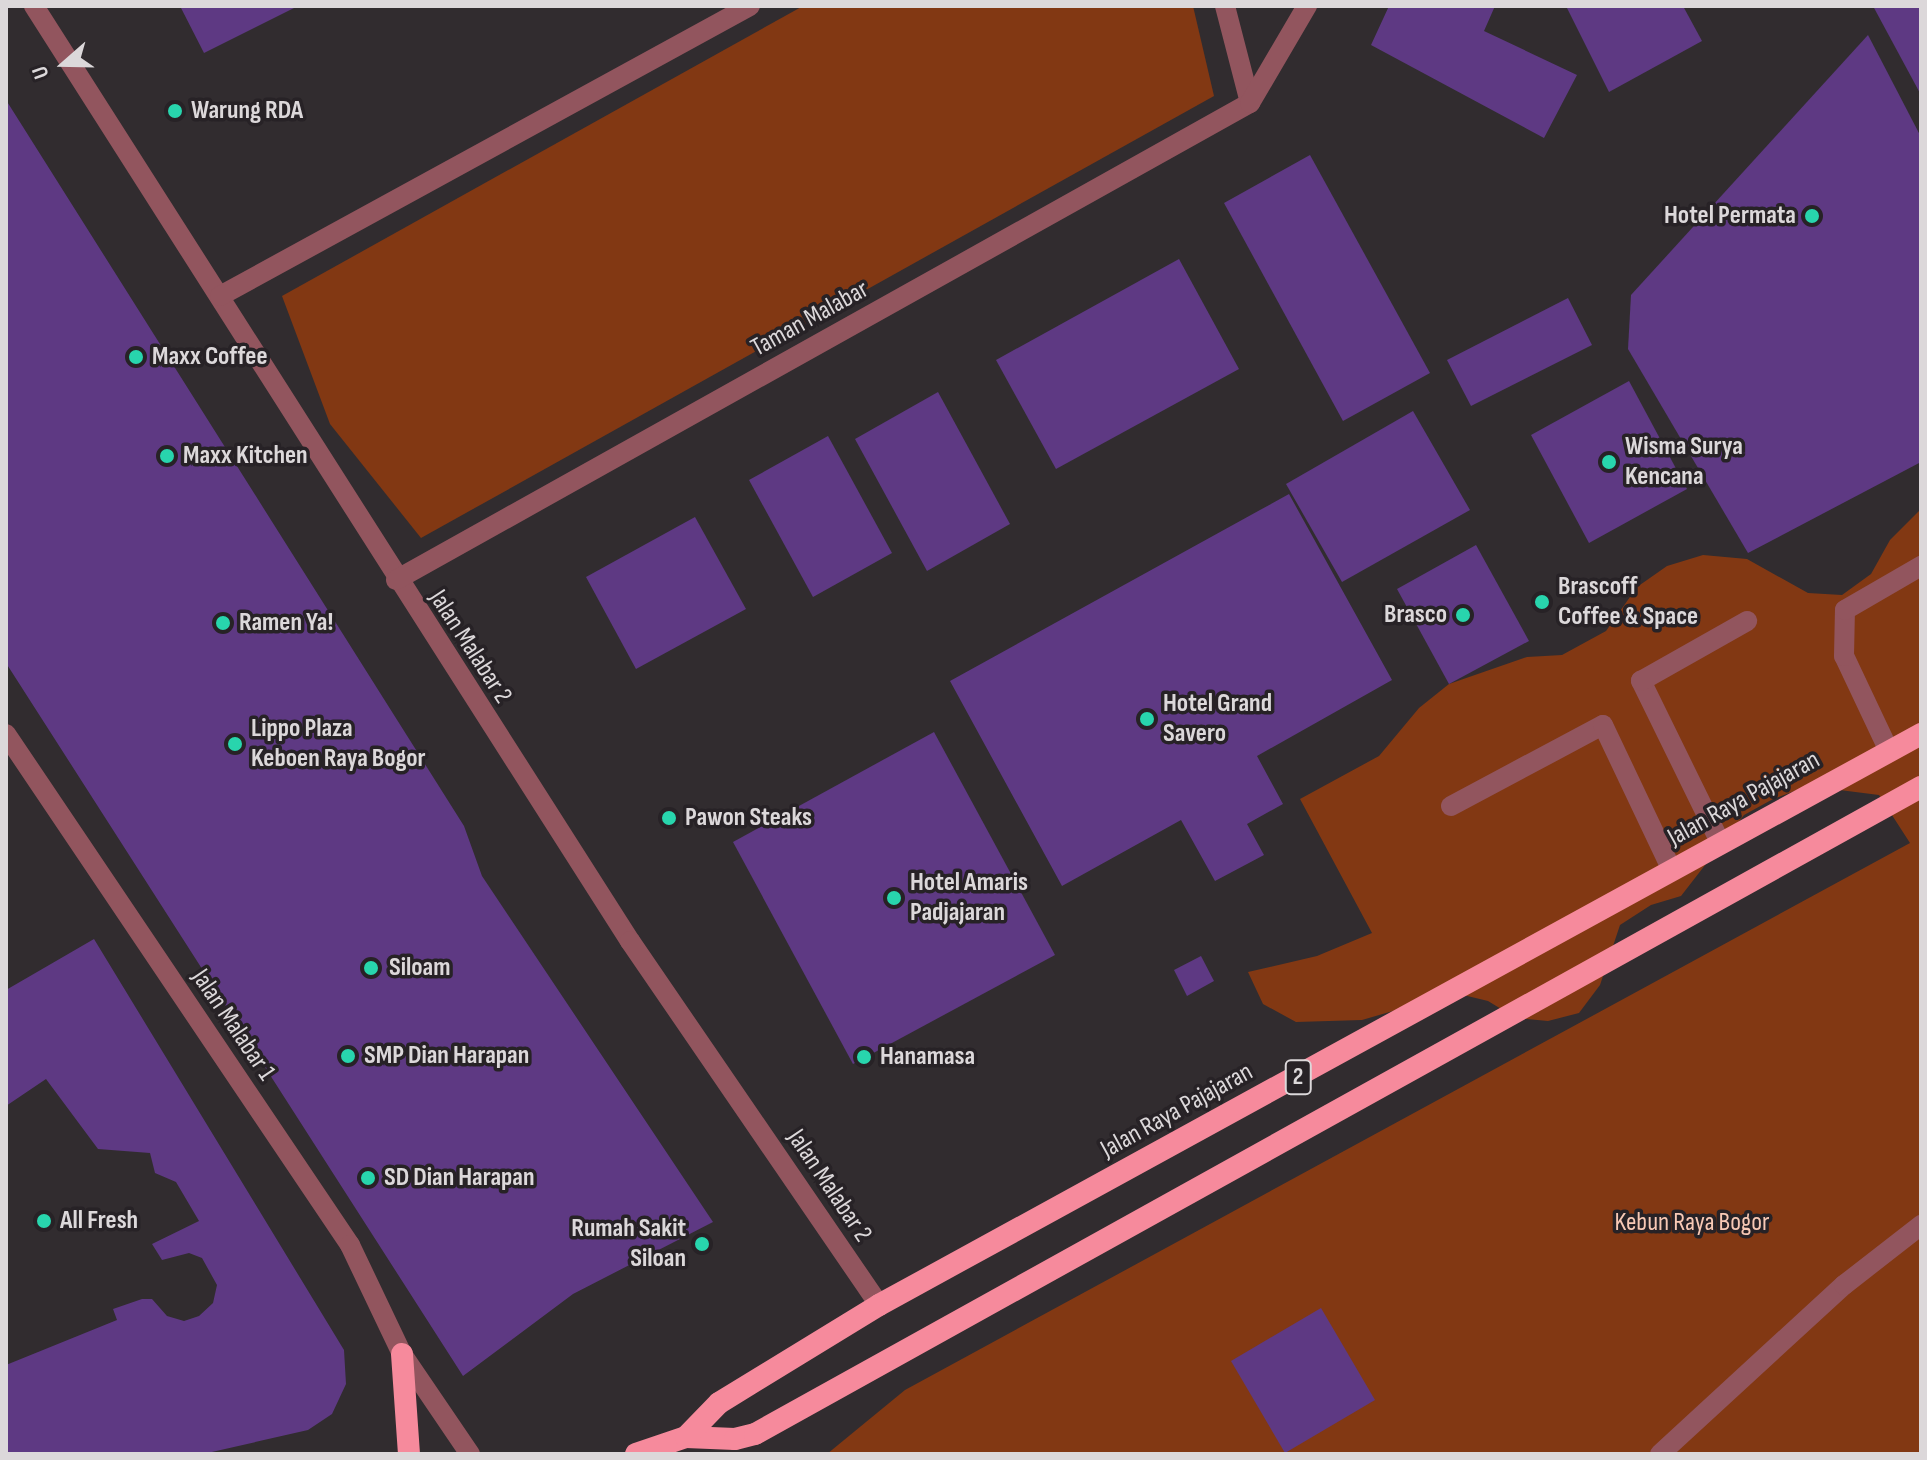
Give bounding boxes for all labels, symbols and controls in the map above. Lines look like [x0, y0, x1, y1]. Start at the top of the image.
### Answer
north arrow [24, 24, 104, 104]
text: U [26, 62, 56, 82]
place label: Warung RDA [191, 95, 303, 127]
marker: Warung RDA [166, 102, 184, 120]
place label: Hotel Permata [1664, 200, 1796, 232]
marker: Hotel Permata [1803, 207, 1821, 225]
street label: Taman Malabar [746, 274, 874, 364]
place label: Maxx Coffee [152, 341, 267, 373]
marker: Maxx Coffee [127, 348, 145, 366]
place label: Wisma Surya Kencana [1625, 431, 1743, 492]
place label: Maxx Kitchen [183, 440, 308, 472]
marker: Maxx Kitchen [158, 447, 176, 465]
marker: Wisma Surya Kencana [1600, 453, 1618, 471]
place label: Brascoff Coffee & Space [1558, 571, 1698, 632]
street label: Jalan Malabar 2 [422, 584, 518, 710]
marker: Brascoff Coffee & Space [1533, 593, 1551, 611]
place label: Brasco [1384, 599, 1447, 631]
marker: Brasco [1454, 606, 1472, 624]
place label: Ramen Ya! [239, 607, 333, 639]
marker: Ramen Ya! [214, 614, 232, 632]
place label: Hotel Grand Savero [1163, 688, 1272, 750]
marker: Hotel Grand Savero [1138, 710, 1156, 728]
place label: Lippo Plaza Keboen Raya Bogor [251, 713, 426, 774]
marker: Lippo Plaza Keboen Raya Bogor [226, 735, 244, 753]
street label: Jalan Raya Pajajaran [1663, 744, 1825, 854]
place label: Pawon Steaks [685, 802, 812, 834]
marker: Pawon Steaks [660, 809, 678, 827]
place label: Hotel Amaris Padjajaran [910, 867, 1028, 928]
marker: Hotel Amaris Padjajaran [885, 889, 903, 907]
place label: Siloam [389, 952, 450, 984]
marker: Siloam [360, 957, 382, 979]
street label: Jalan Malabar 1 [184, 964, 282, 1086]
place label: SMP Dian Harapan [364, 1040, 529, 1072]
place label: Hanamasa [880, 1041, 975, 1073]
marker: SMP Dian Harapan [339, 1047, 357, 1065]
marker: Hanamasa [855, 1048, 873, 1066]
street label: Jalan Raya Pajajaran [1096, 1056, 1258, 1166]
road number: 2 [1284, 1057, 1312, 1097]
street label: Jalan Malabar 2 [780, 1124, 878, 1248]
place label: SD Dian Harapan [384, 1162, 535, 1194]
marker: SD Dian Harapan [359, 1169, 377, 1187]
place label: All Fresh [60, 1205, 138, 1237]
park label: Kebun Raya Bogor [1615, 1207, 1769, 1239]
marker: All Fresh [35, 1212, 53, 1230]
place label: Rumah Sakit Siloan [571, 1213, 686, 1274]
marker: Rumah Sakit Siloan [693, 1235, 711, 1253]

